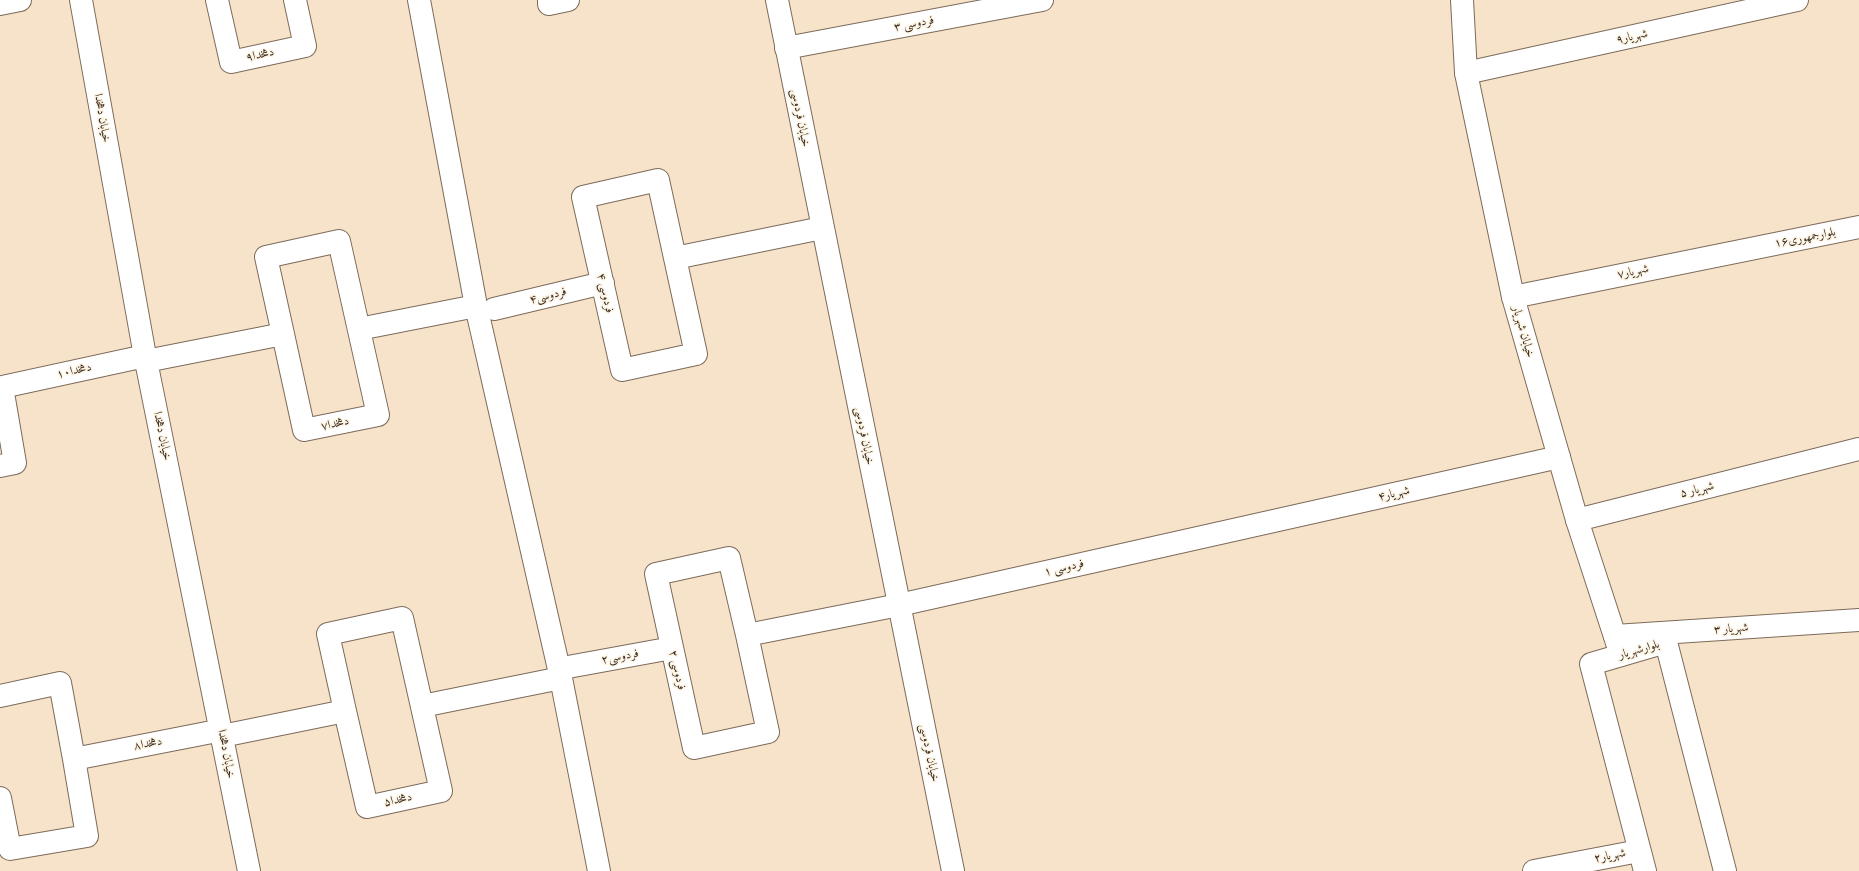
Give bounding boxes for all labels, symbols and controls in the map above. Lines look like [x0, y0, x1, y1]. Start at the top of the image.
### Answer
street label: فردوسی ۳ [893, 13, 935, 35]
street label: شهریار۹ [1615, 27, 1649, 47]
street label: دهخدا۹ [245, 45, 275, 65]
street label: خیابان فردوسی [787, 88, 813, 148]
street label: خیابان دهخدا [91, 92, 113, 144]
street label: بلوارجمهوری۱۶ [1773, 225, 1837, 251]
street label: شهریار۷ [1616, 262, 1650, 282]
street label: فردوسی ۴ [593, 272, 617, 314]
street label: فردوسی۴ [528, 284, 568, 308]
street label: خیابان شهریار [1509, 304, 1537, 360]
street label: دهخدا۱۰ [55, 360, 93, 382]
street label: خیابان فردوسی [851, 406, 877, 466]
street label: خیابان دهخدا [150, 410, 174, 462]
street label: دهخدا۷ [320, 414, 350, 434]
street label: شهریار ۵ [1678, 479, 1716, 501]
street label: شهریار۴ [1377, 483, 1411, 505]
street label: فردوسی ۱ [1043, 556, 1085, 580]
street label: شهریار ۳ [1713, 621, 1749, 637]
street label: بلوارشهریار [1617, 637, 1661, 663]
street label: فردوسی۲ [600, 646, 640, 668]
street label: فردوسی ۲ [665, 649, 689, 691]
street label: خیابان فردوسی [916, 723, 942, 783]
street label: خیابان دهخدا [214, 728, 238, 780]
street label: دهخدا۸ [133, 734, 163, 754]
street label: دهخدا۵ [383, 790, 413, 810]
street label: شهریار۲ [1593, 846, 1627, 866]

